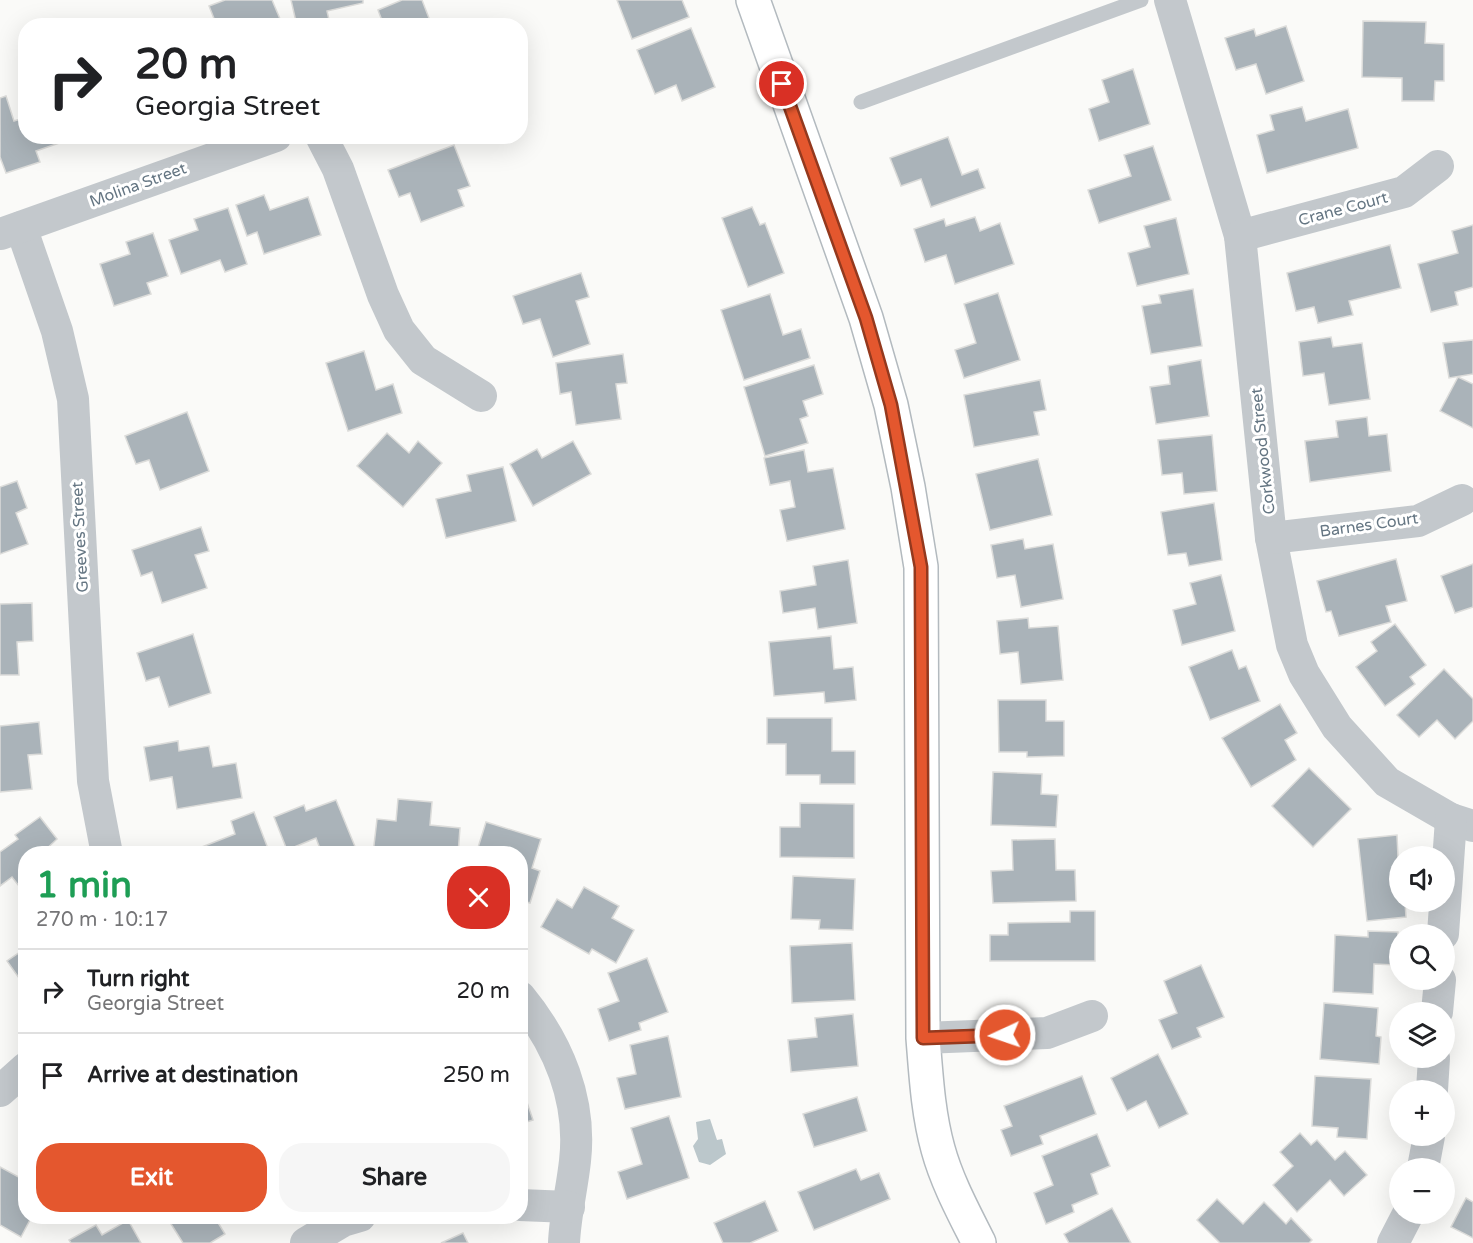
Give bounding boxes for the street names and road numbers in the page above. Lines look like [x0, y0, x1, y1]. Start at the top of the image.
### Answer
street label: Molina Street [87, 158, 189, 212]
street label: Crane Court [1296, 187, 1390, 231]
street label: Corkwood Street [1246, 387, 1280, 515]
street label: Greeves Street [67, 481, 93, 593]
street label: Barnes Court [1318, 508, 1420, 542]

